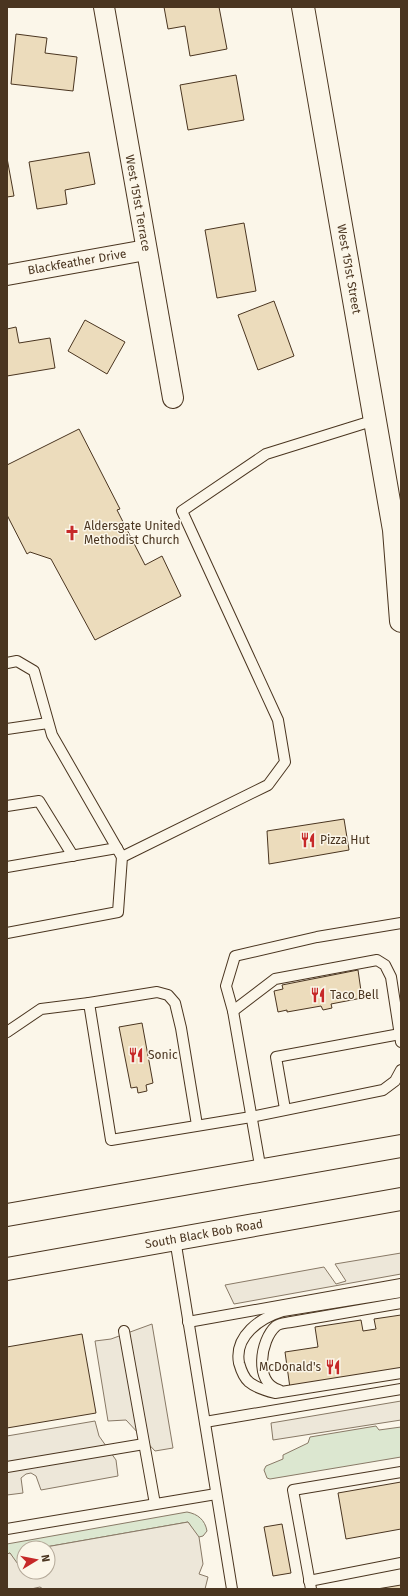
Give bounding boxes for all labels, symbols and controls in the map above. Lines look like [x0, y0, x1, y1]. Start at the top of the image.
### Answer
street label: West 151st Terrace [123, 154, 153, 252]
street label: West 151st Street [334, 223, 364, 316]
street label: Blackfeather Drive [27, 246, 127, 278]
place label: Aldersgate United Methodist Church [84, 519, 181, 547]
church icon: Aldersgate United Methodist Church [63, 524, 81, 542]
restaurant icon: Pizza Hut [299, 831, 317, 849]
place label: Pizza Hut [320, 833, 371, 847]
restaurant icon: Taco Bell [309, 986, 327, 1004]
place label: Taco Bell [330, 988, 379, 1002]
restaurant icon: Sonic [127, 1046, 145, 1064]
place label: Sonic [148, 1048, 178, 1062]
street label: South Black Bob Road [144, 1217, 264, 1251]
restaurant icon: McDonald's [324, 1358, 342, 1376]
place label: McDonald's [259, 1360, 321, 1374]
north arrow [16, 1540, 56, 1580]
text: N [38, 1554, 52, 1563]

